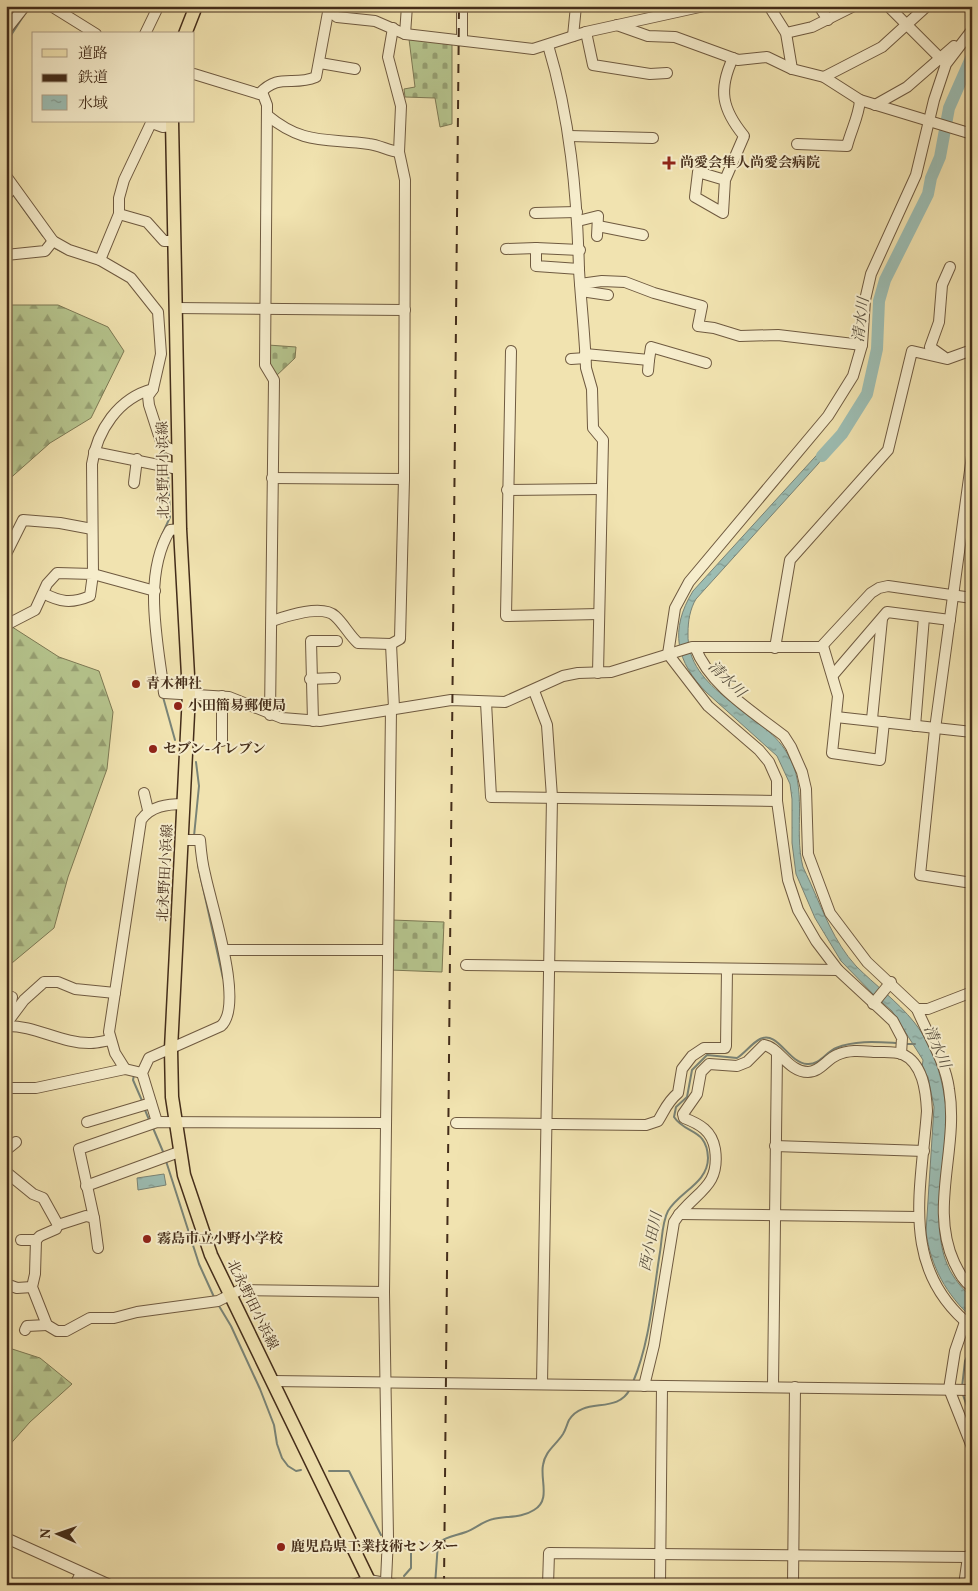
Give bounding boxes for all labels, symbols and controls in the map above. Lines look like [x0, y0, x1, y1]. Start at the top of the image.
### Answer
legend [32, 32, 195, 122]
text: 道路 [78, 44, 108, 65]
text: 鉄道 [78, 68, 108, 89]
text: 水域 [78, 94, 108, 115]
place label: 尚愛会隼人尚愛会病院 [680, 154, 820, 173]
marker: 尚愛会隼人尚愛会病院 [662, 156, 676, 170]
water label: 清水川 [849, 294, 875, 344]
street label: 北永野田小浜線 [154, 421, 174, 519]
water label: 清水川 [703, 657, 751, 705]
place label: 青木神社 [146, 675, 202, 694]
marker: 青木神社 [130, 678, 142, 690]
place label: 小田簡易郵便局 [188, 697, 286, 716]
marker: 小田簡易郵便局 [172, 700, 184, 712]
place label: セブン-イレブン [163, 740, 266, 759]
marker: セブン-イレブン [147, 743, 159, 755]
street label: 北永野田小浜線 [154, 824, 178, 922]
water label: 清水川 [918, 1022, 955, 1074]
water label: 西小田川 [635, 1209, 669, 1274]
place label: 霧島市立小野小学校 [157, 1230, 283, 1249]
marker: 霧島市立小野小学校 [141, 1233, 153, 1245]
street label: 北永野田小浜線 [222, 1257, 282, 1353]
north arrow [32, 1508, 82, 1558]
text: N [37, 1528, 56, 1539]
place label: 鹿児島県工業技術センター [291, 1538, 458, 1557]
marker: 鹿児島県工業技術センター [275, 1541, 287, 1553]

